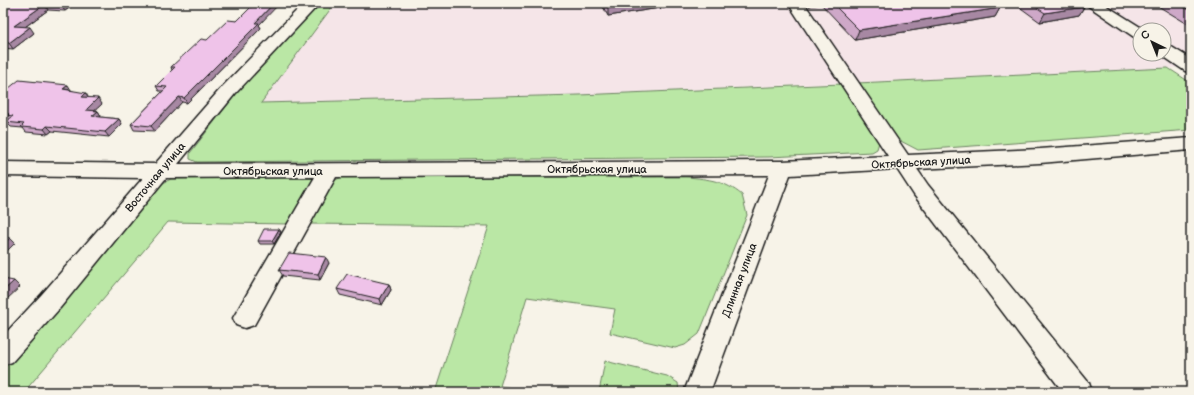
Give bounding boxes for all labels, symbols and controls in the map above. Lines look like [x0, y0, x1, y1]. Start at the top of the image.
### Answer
north arrow [1132, 22, 1172, 62]
text: С [1138, 27, 1153, 42]
street label: Восточная улица [123, 140, 189, 215]
street label: Октябрьская улица [871, 153, 972, 172]
street label: Октябрьская улица [547, 163, 647, 176]
street label: Октябрьская улица [223, 165, 323, 178]
street label: Длинная улица [719, 241, 760, 319]

